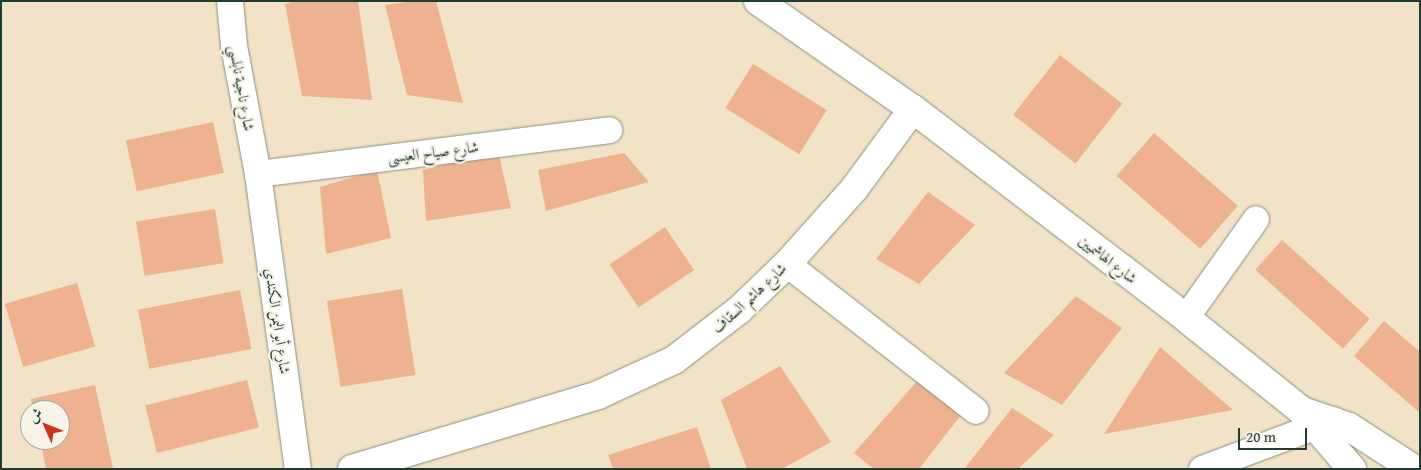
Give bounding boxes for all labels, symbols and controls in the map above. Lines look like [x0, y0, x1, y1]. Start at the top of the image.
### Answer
street label: شارع ناجية نابلسي [226, 44, 258, 132]
street label: شارع صياح العيسى [386, 137, 480, 167]
street label: شارع الهاشميين [1075, 231, 1141, 287]
street label: شارع هاشم السقاف [708, 259, 790, 337]
street label: شارع أبو اليمن الكندي [262, 267, 294, 375]
north arrow [20, 400, 70, 450]
text: ش [23, 403, 47, 427]
scale bar [1241, 418, 1310, 450]
text: 20 m [1246, 426, 1276, 447]

